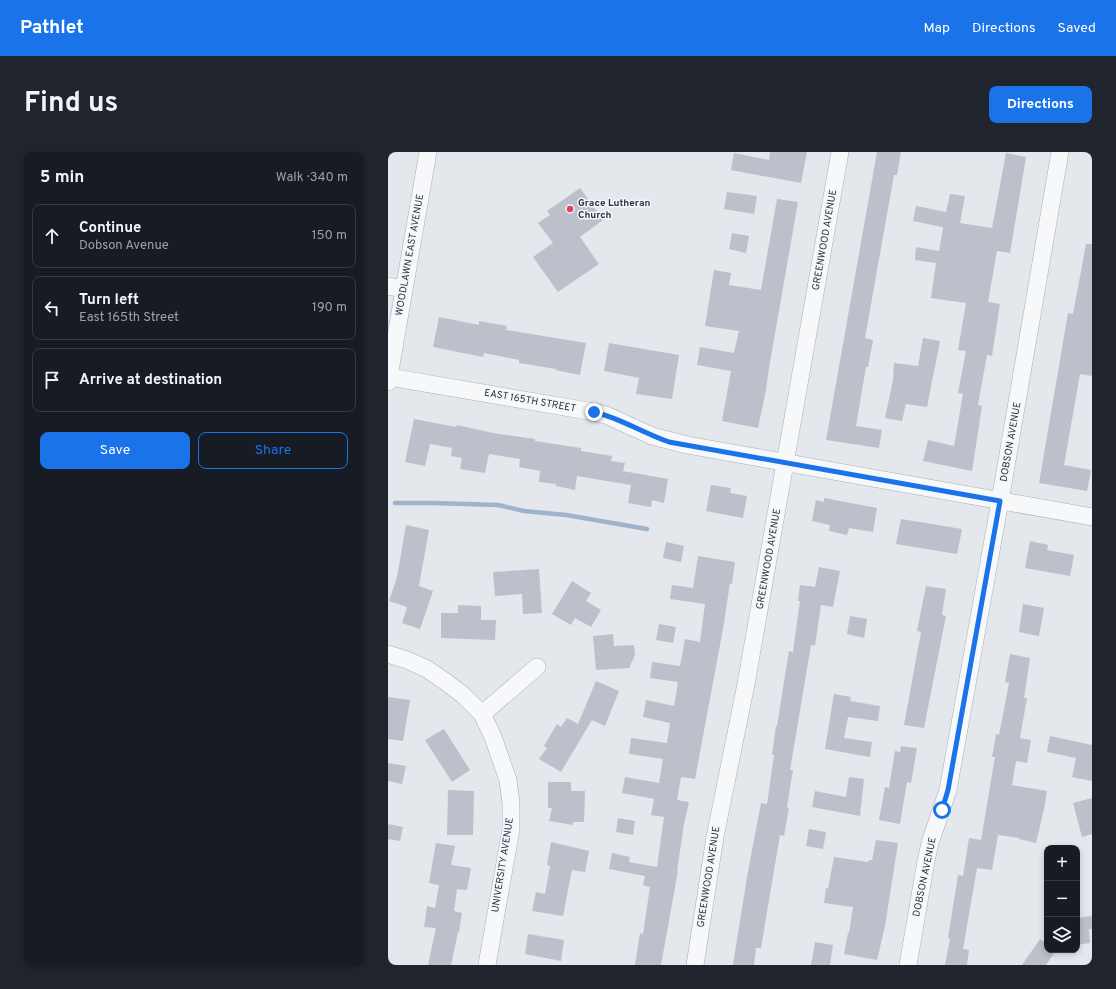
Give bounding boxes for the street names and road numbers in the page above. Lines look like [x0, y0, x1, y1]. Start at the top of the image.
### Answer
street label: GREENWOOD AVENUE [810, 189, 840, 291]
street label: WOODLAWN EAST AVENUE [393, 193, 427, 317]
street label: EAST 165TH STREET [483, 387, 577, 416]
street label: DOBSON AVENUE [998, 401, 1024, 483]
street label: GREENWOOD AVENUE [754, 508, 784, 610]
street label: UNIVERSITY AVENUE [489, 817, 517, 913]
street label: GREENWOOD AVENUE [695, 826, 723, 928]
street label: DOBSON AVENUE [910, 836, 940, 918]

